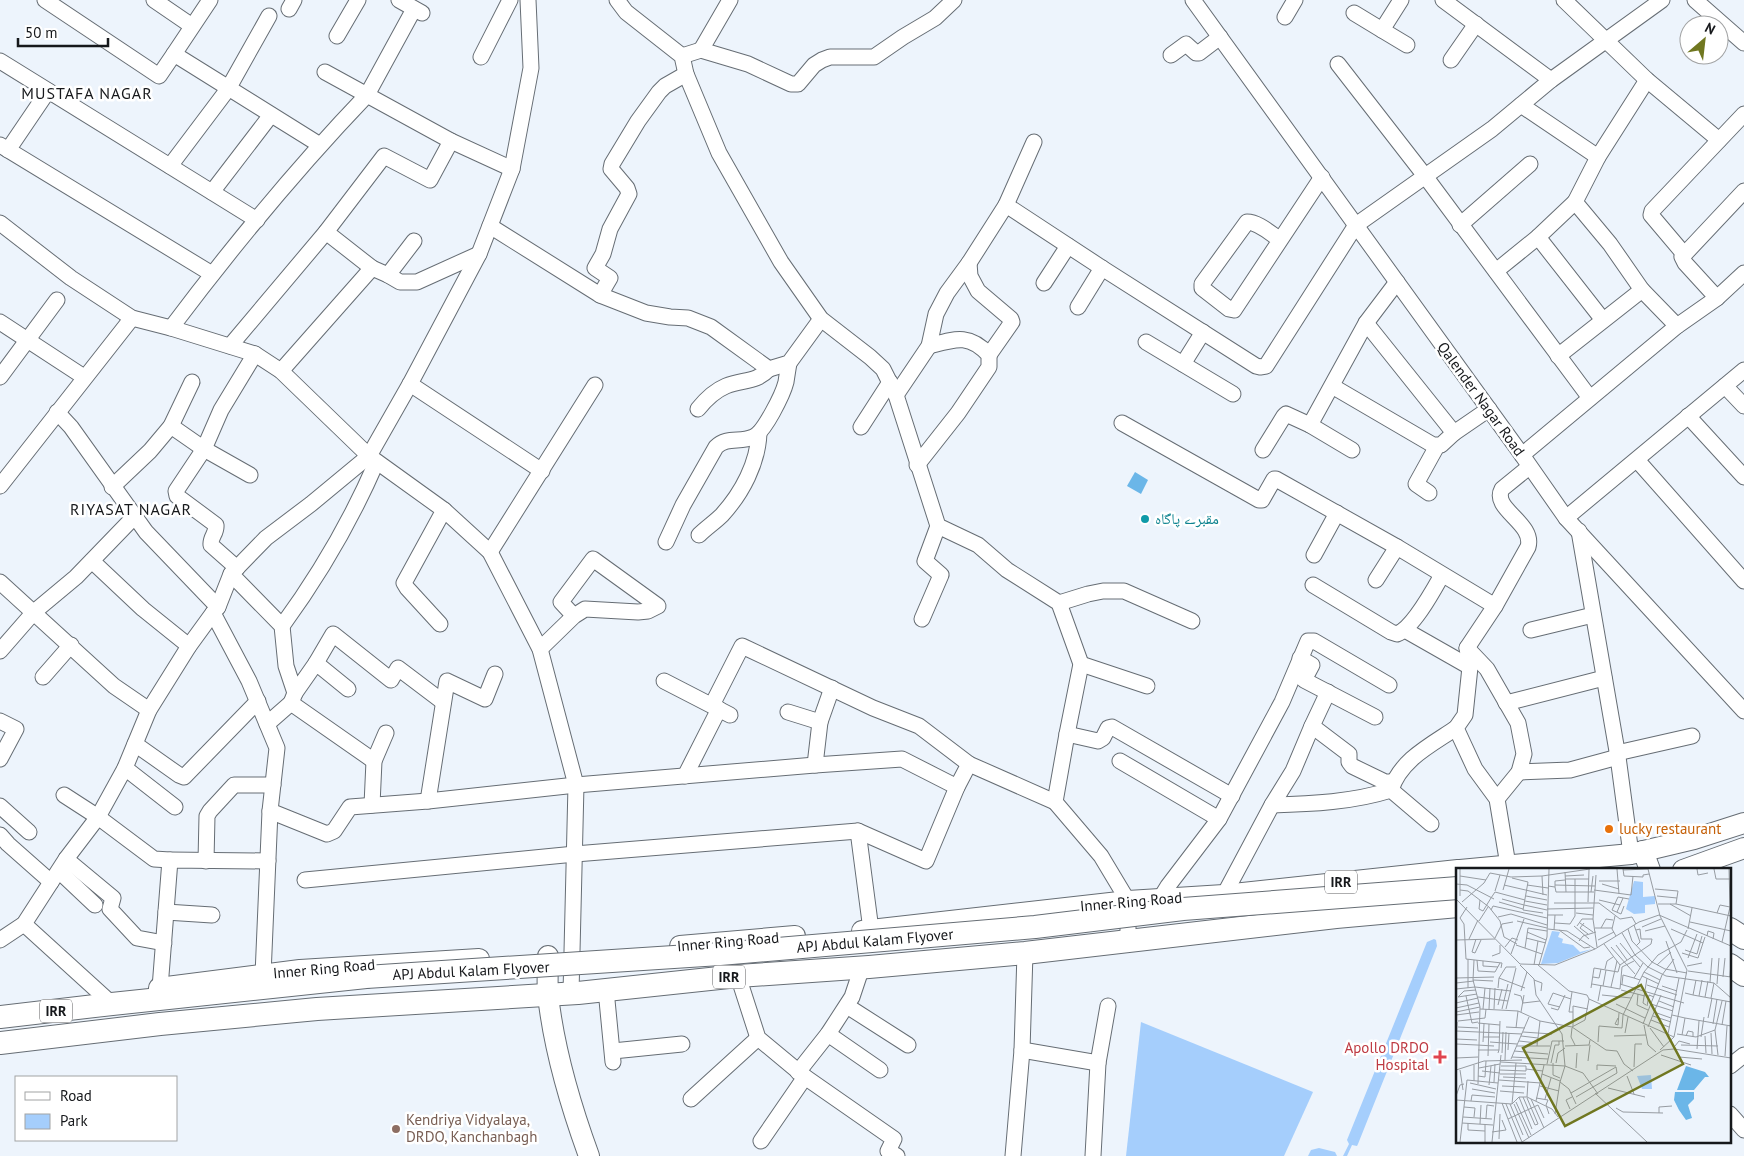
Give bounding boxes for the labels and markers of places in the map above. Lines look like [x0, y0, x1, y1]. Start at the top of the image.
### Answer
place label: مقبرے پاگاہ [1155, 509, 1219, 528]
marker: مقبرے پاگاہ [1139, 513, 1151, 525]
place label: lucky restaurant [1619, 819, 1721, 838]
marker: lucky restaurant [1603, 823, 1615, 835]
place label: Apollo DRDO Hospital [1344, 1038, 1430, 1074]
marker: Apollo DRDO Hospital [1433, 1050, 1447, 1064]
place label: Kendriya Vidyalaya, DRDO, Kanchanbagh [406, 1110, 537, 1146]
marker: Kendriya Vidyalaya, DRDO, Kanchanbagh [390, 1123, 402, 1135]

